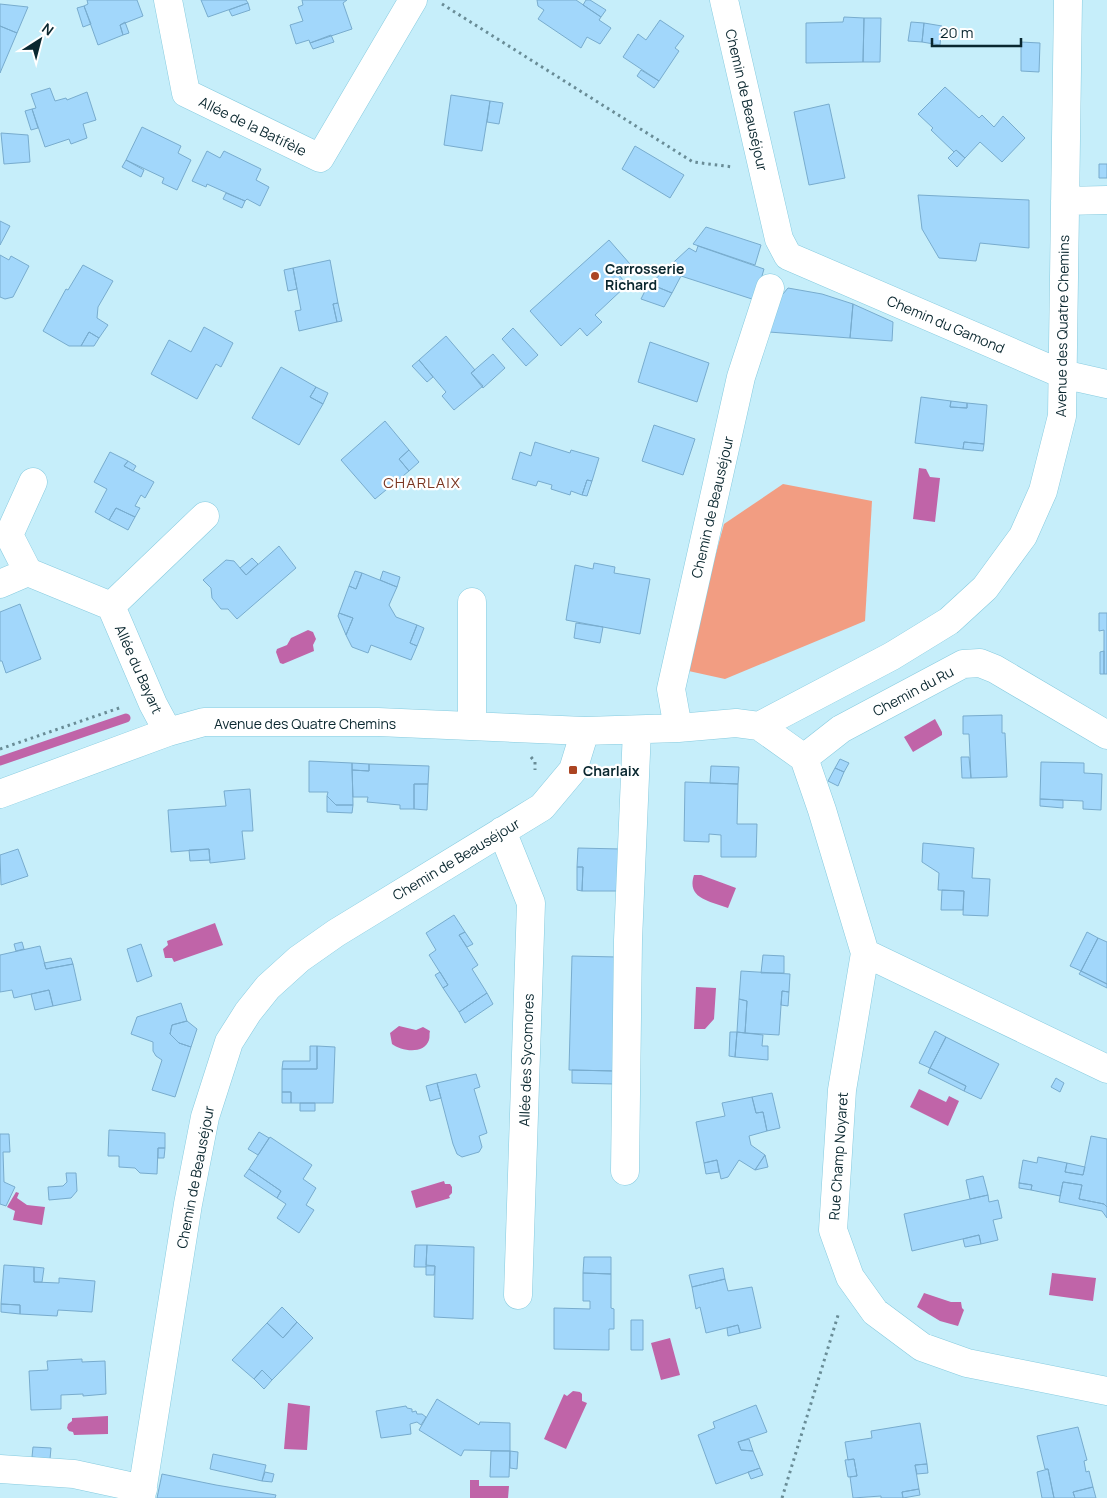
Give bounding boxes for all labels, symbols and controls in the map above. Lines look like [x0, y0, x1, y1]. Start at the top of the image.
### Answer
north arrow [15, 15, 65, 65]
scale bar [932, 15, 1021, 47]
text: N [38, 18, 58, 40]
text: 20 m [940, 22, 973, 43]
street label: Chemin de Beauséjour [721, 27, 773, 173]
street label: Allée de la Batifèle [196, 92, 310, 160]
street label: Avenue des Quatre Chemins [1051, 235, 1073, 417]
place label: Carrosserie Richard [605, 259, 684, 294]
marker: Carrosserie Richard [589, 270, 601, 282]
street label: Chemin du Gamond [884, 291, 1008, 357]
street label: Chemin de Beauséjour [686, 434, 738, 580]
district label: CHARLAIX [383, 472, 461, 493]
street label: Allée du Bayart [111, 622, 167, 717]
street label: Chemin du Ru [869, 662, 957, 720]
street label: Avenue des Quatre Chemins [214, 714, 396, 733]
place label: Charlaix [583, 761, 640, 780]
marker: Charlaix [567, 764, 579, 776]
street label: Chemin de Beauséjour [389, 813, 523, 905]
street label: Allée des Sycomores [514, 993, 538, 1127]
street label: Rue Champ Noyaret [824, 1091, 852, 1221]
street label: Chemin de Beauséjour [172, 1104, 218, 1250]

